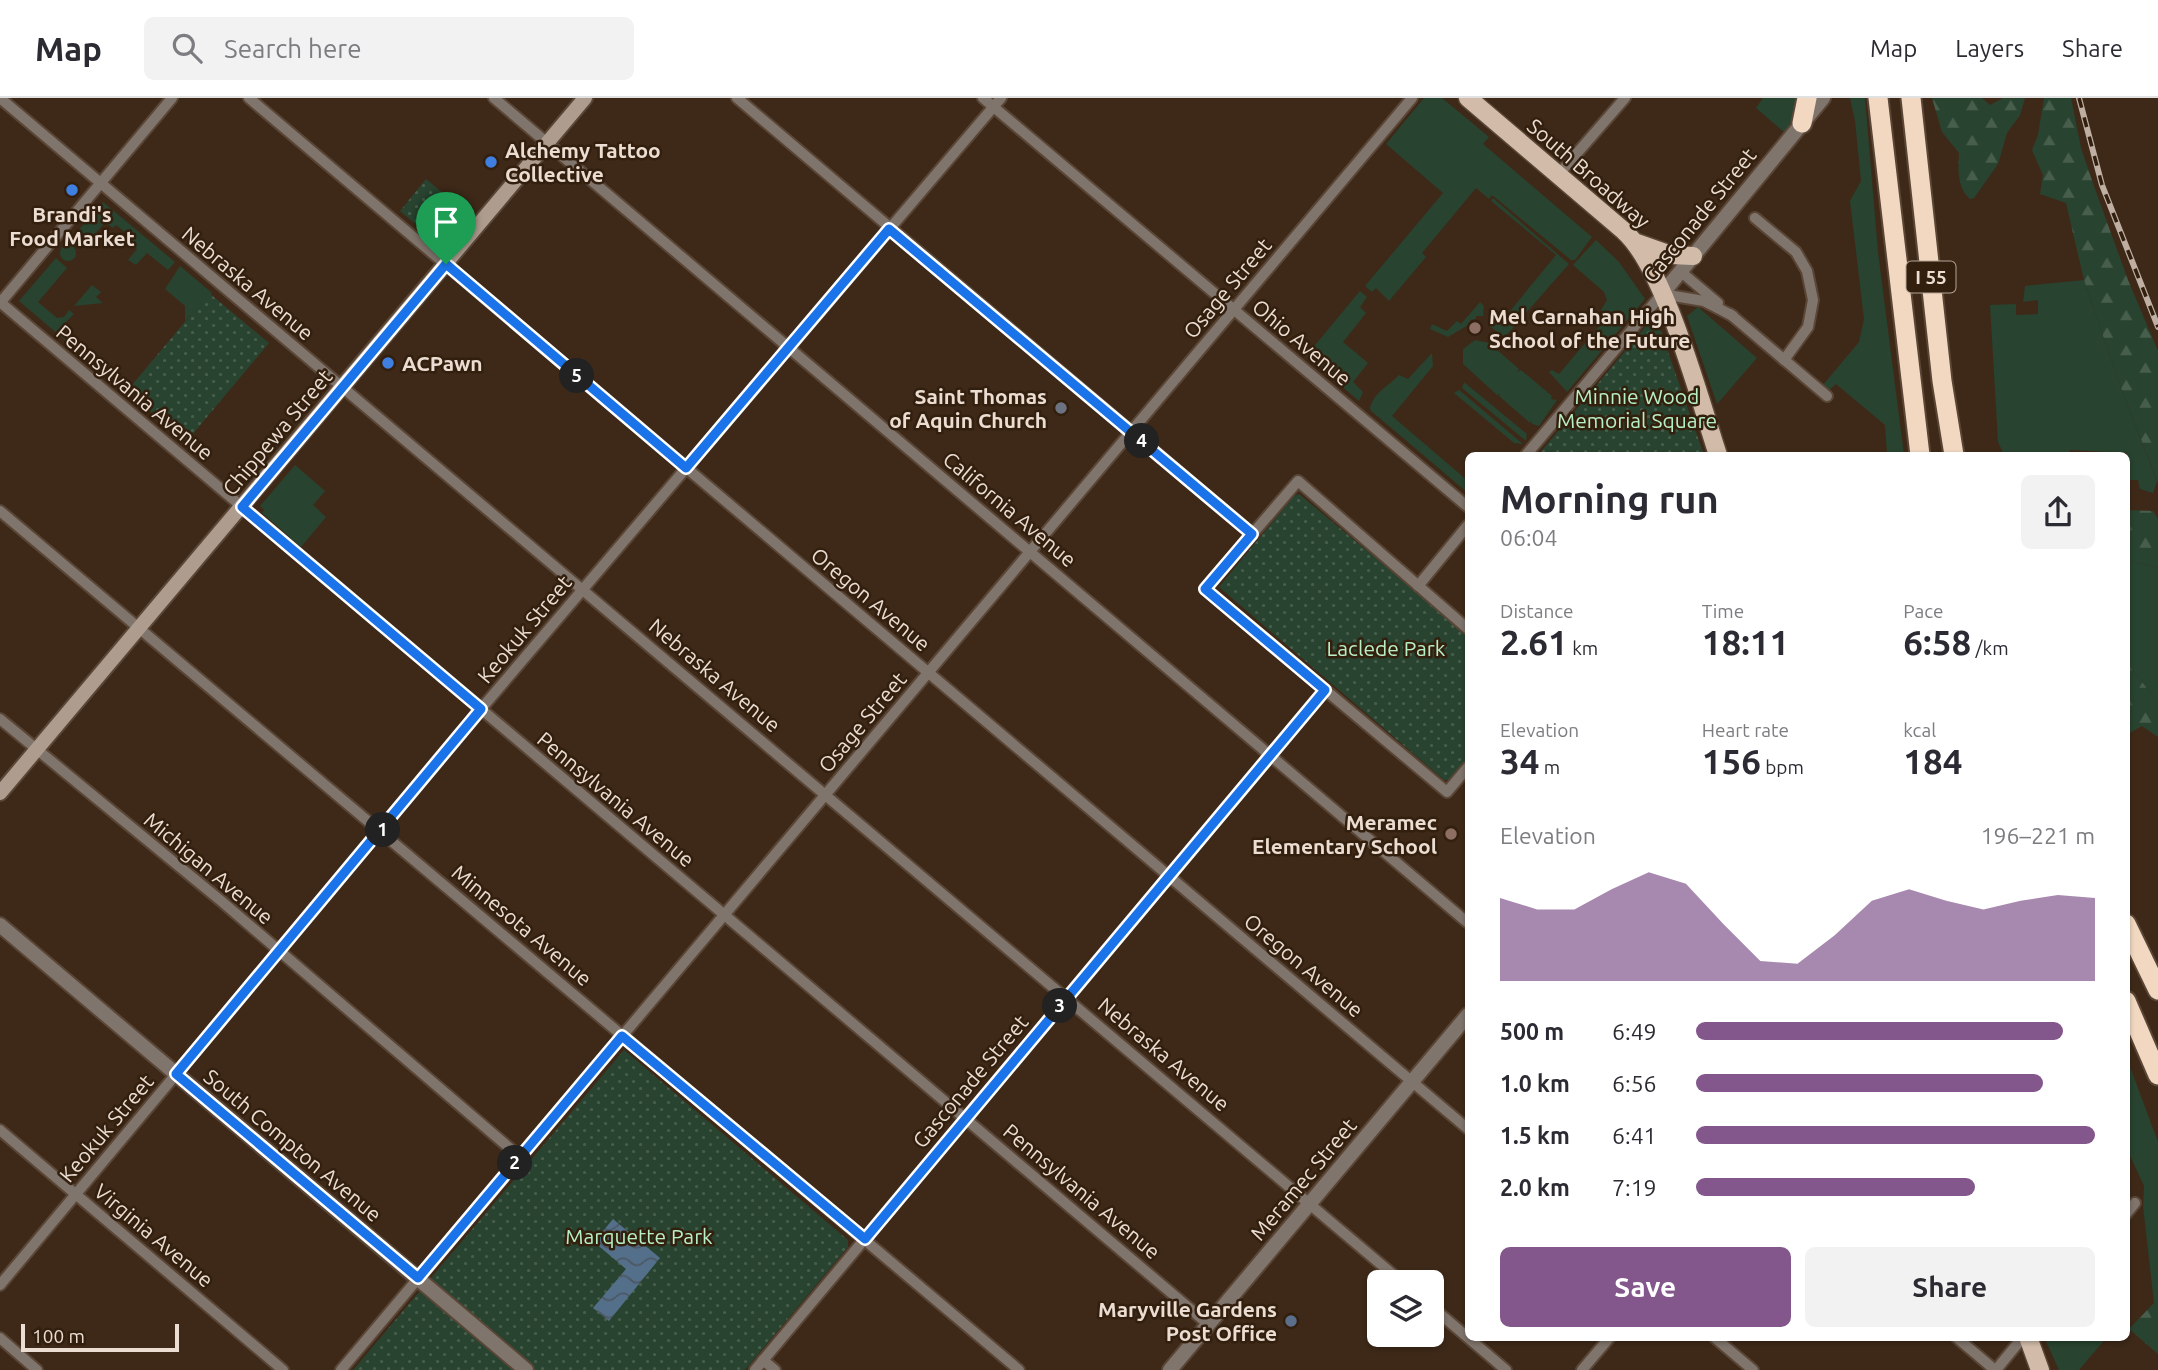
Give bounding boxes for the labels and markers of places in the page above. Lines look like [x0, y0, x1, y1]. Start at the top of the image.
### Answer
place label: Alchemy Tattoo Collective [505, 138, 661, 186]
marker: Alchemy Tattoo Collective [483, 154, 499, 170]
marker: Brandi's Food Market [64, 182, 80, 198]
pin [416, 192, 476, 264]
place label: Brandi's Food Market [9, 202, 135, 250]
place label: Mel Carnahan High School of the Future [1489, 304, 1690, 352]
marker: Mel Carnahan High School of the Future [1467, 320, 1483, 336]
place label: ACPawn [402, 351, 483, 375]
marker: ACPawn [380, 355, 396, 371]
pin: 5 [560, 358, 594, 394]
place label: Saint Thomas of Aquin Church [889, 384, 1047, 432]
marker: Saint Thomas of Aquin Church [1053, 400, 1069, 416]
pin: 4 [1124, 424, 1160, 458]
place label: Meramec Elementary School [1252, 810, 1437, 858]
pin: 1 [366, 812, 400, 848]
marker: Meramec Elementary School [1443, 826, 1459, 842]
pin: 3 [1042, 988, 1078, 1024]
pin: 2 [498, 1146, 532, 1180]
place label: Maryville Gardens Post Office [1098, 1297, 1277, 1345]
marker: Maryville Gardens Post Office [1283, 1313, 1299, 1329]

